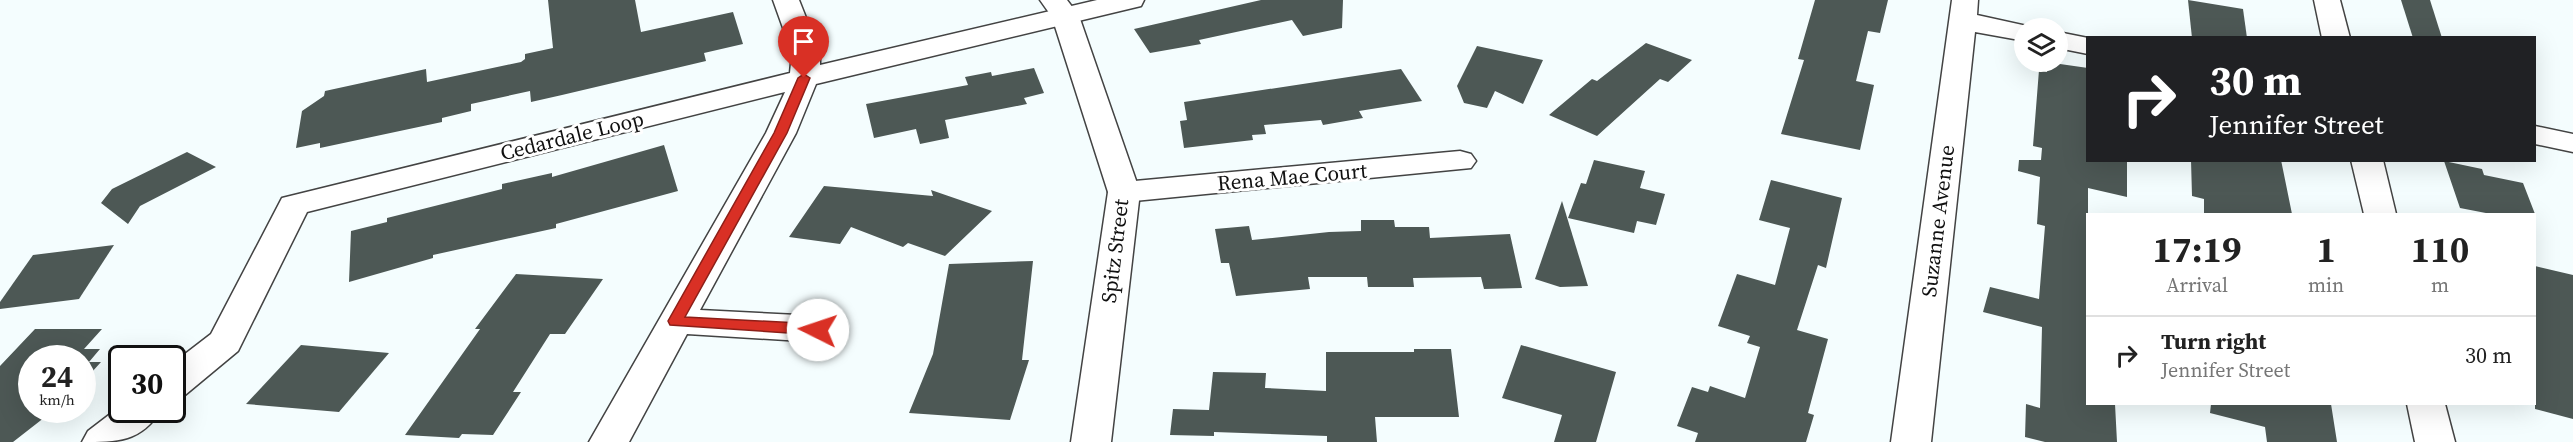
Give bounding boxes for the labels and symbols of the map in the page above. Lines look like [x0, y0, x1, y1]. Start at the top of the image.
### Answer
pin [778, 16, 829, 78]
street label: Cedardale Loop [497, 104, 647, 167]
street label: Suzanne Avenue [1914, 143, 1961, 299]
street label: Rena Mae Court [1216, 155, 1368, 197]
street label: Spitz Street [1094, 197, 1135, 305]
position arrow [786, 298, 850, 362]
speed limit sign: 30 [108, 345, 186, 423]

